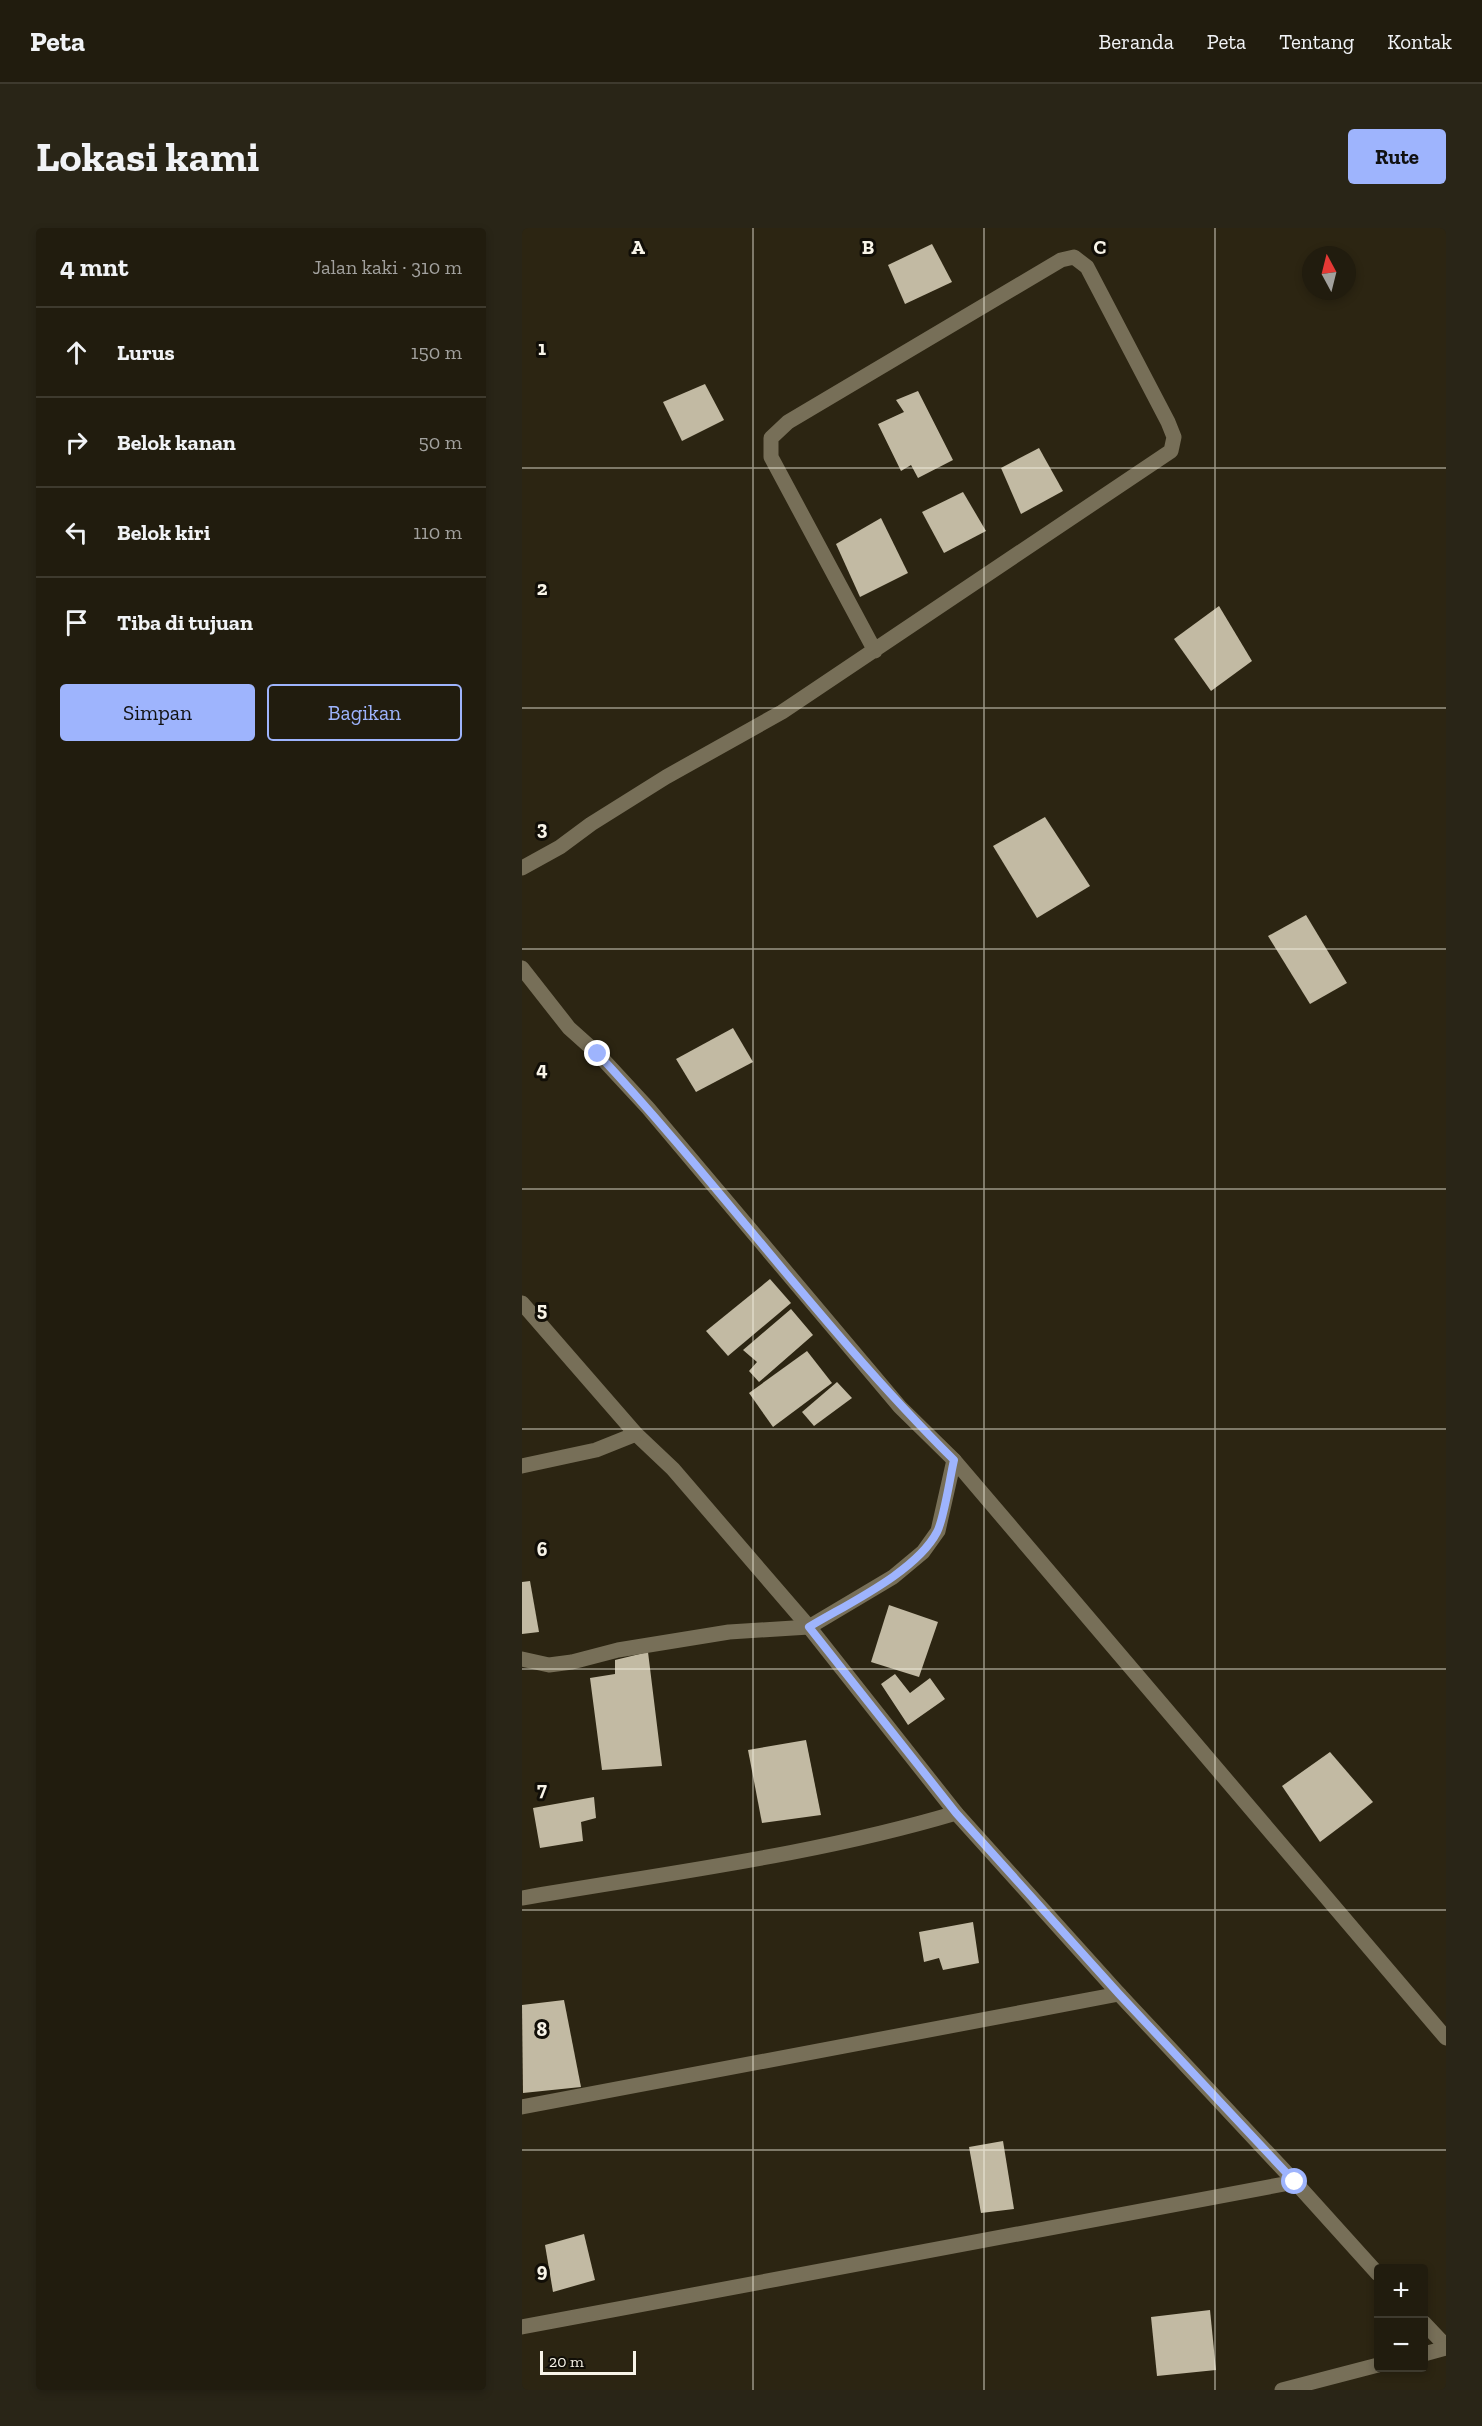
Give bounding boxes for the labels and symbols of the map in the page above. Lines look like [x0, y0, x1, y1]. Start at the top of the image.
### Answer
text: A [631, 235, 645, 259]
text: B [862, 235, 874, 259]
text: C [1094, 235, 1107, 259]
north arrow [1302, 246, 1356, 300]
text: 1 [538, 336, 546, 360]
text: 2 [537, 576, 548, 600]
text: 3 [537, 816, 548, 840]
route end [584, 1040, 610, 1066]
text: 4 [536, 1057, 548, 1081]
text: 5 [537, 1297, 547, 1321]
text: 6 [537, 1537, 548, 1561]
text: 7 [537, 1777, 547, 1801]
text: 8 [537, 2017, 548, 2041]
route start [1281, 2168, 1307, 2194]
text: 9 [537, 2258, 548, 2282]
scale bar [540, 2348, 636, 2376]

